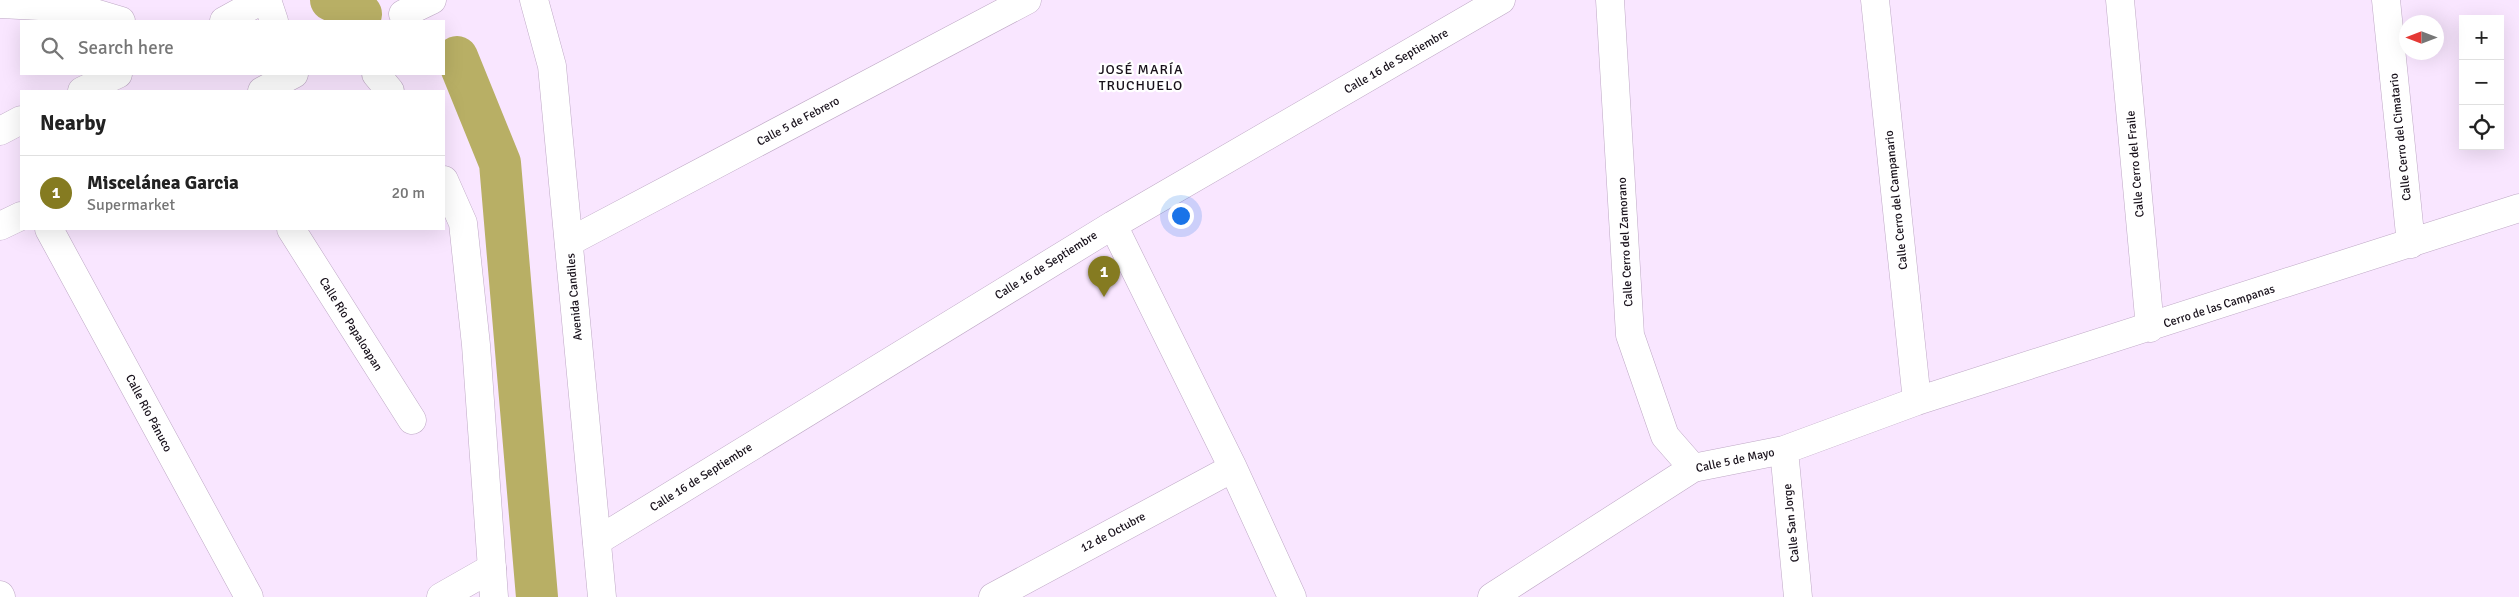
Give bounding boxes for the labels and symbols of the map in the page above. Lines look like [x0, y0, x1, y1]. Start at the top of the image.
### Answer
north arrow [2399, 15, 2444, 60]
street label: Calle 16 de Septiembre [1341, 25, 1451, 97]
district label: JOSÉ MARÍA TRUCHUELO [1098, 61, 1184, 94]
street label: Calle Cerro del Cimatario [2386, 72, 2415, 202]
street label: Calle 5 de Febrero [754, 93, 842, 150]
street label: Calle Cerro del Fraile [2123, 110, 2148, 218]
street label: Calle Cerro del Campanario [1882, 130, 1911, 270]
street label: Calle Cerro del Zamorano [1615, 177, 1636, 307]
your location [1168, 203, 1194, 229]
street label: Calle 16 de Septiembre [992, 228, 1100, 303]
street label: Avenida Candiles [563, 253, 586, 341]
pin: 1 [1088, 256, 1120, 297]
street label: Calle Río Papaloapan [316, 275, 386, 374]
street label: Cerro de las Campanas [2162, 281, 2277, 332]
street label: Calle Río Pánuco [122, 372, 175, 455]
street label: Calle 16 de Septiembre [647, 440, 755, 515]
street label: Calle 5 de Mayo [1694, 445, 1776, 476]
street label: Calle San Jorge [1780, 483, 1803, 563]
street label: 12 de Octubre [1078, 509, 1148, 556]

